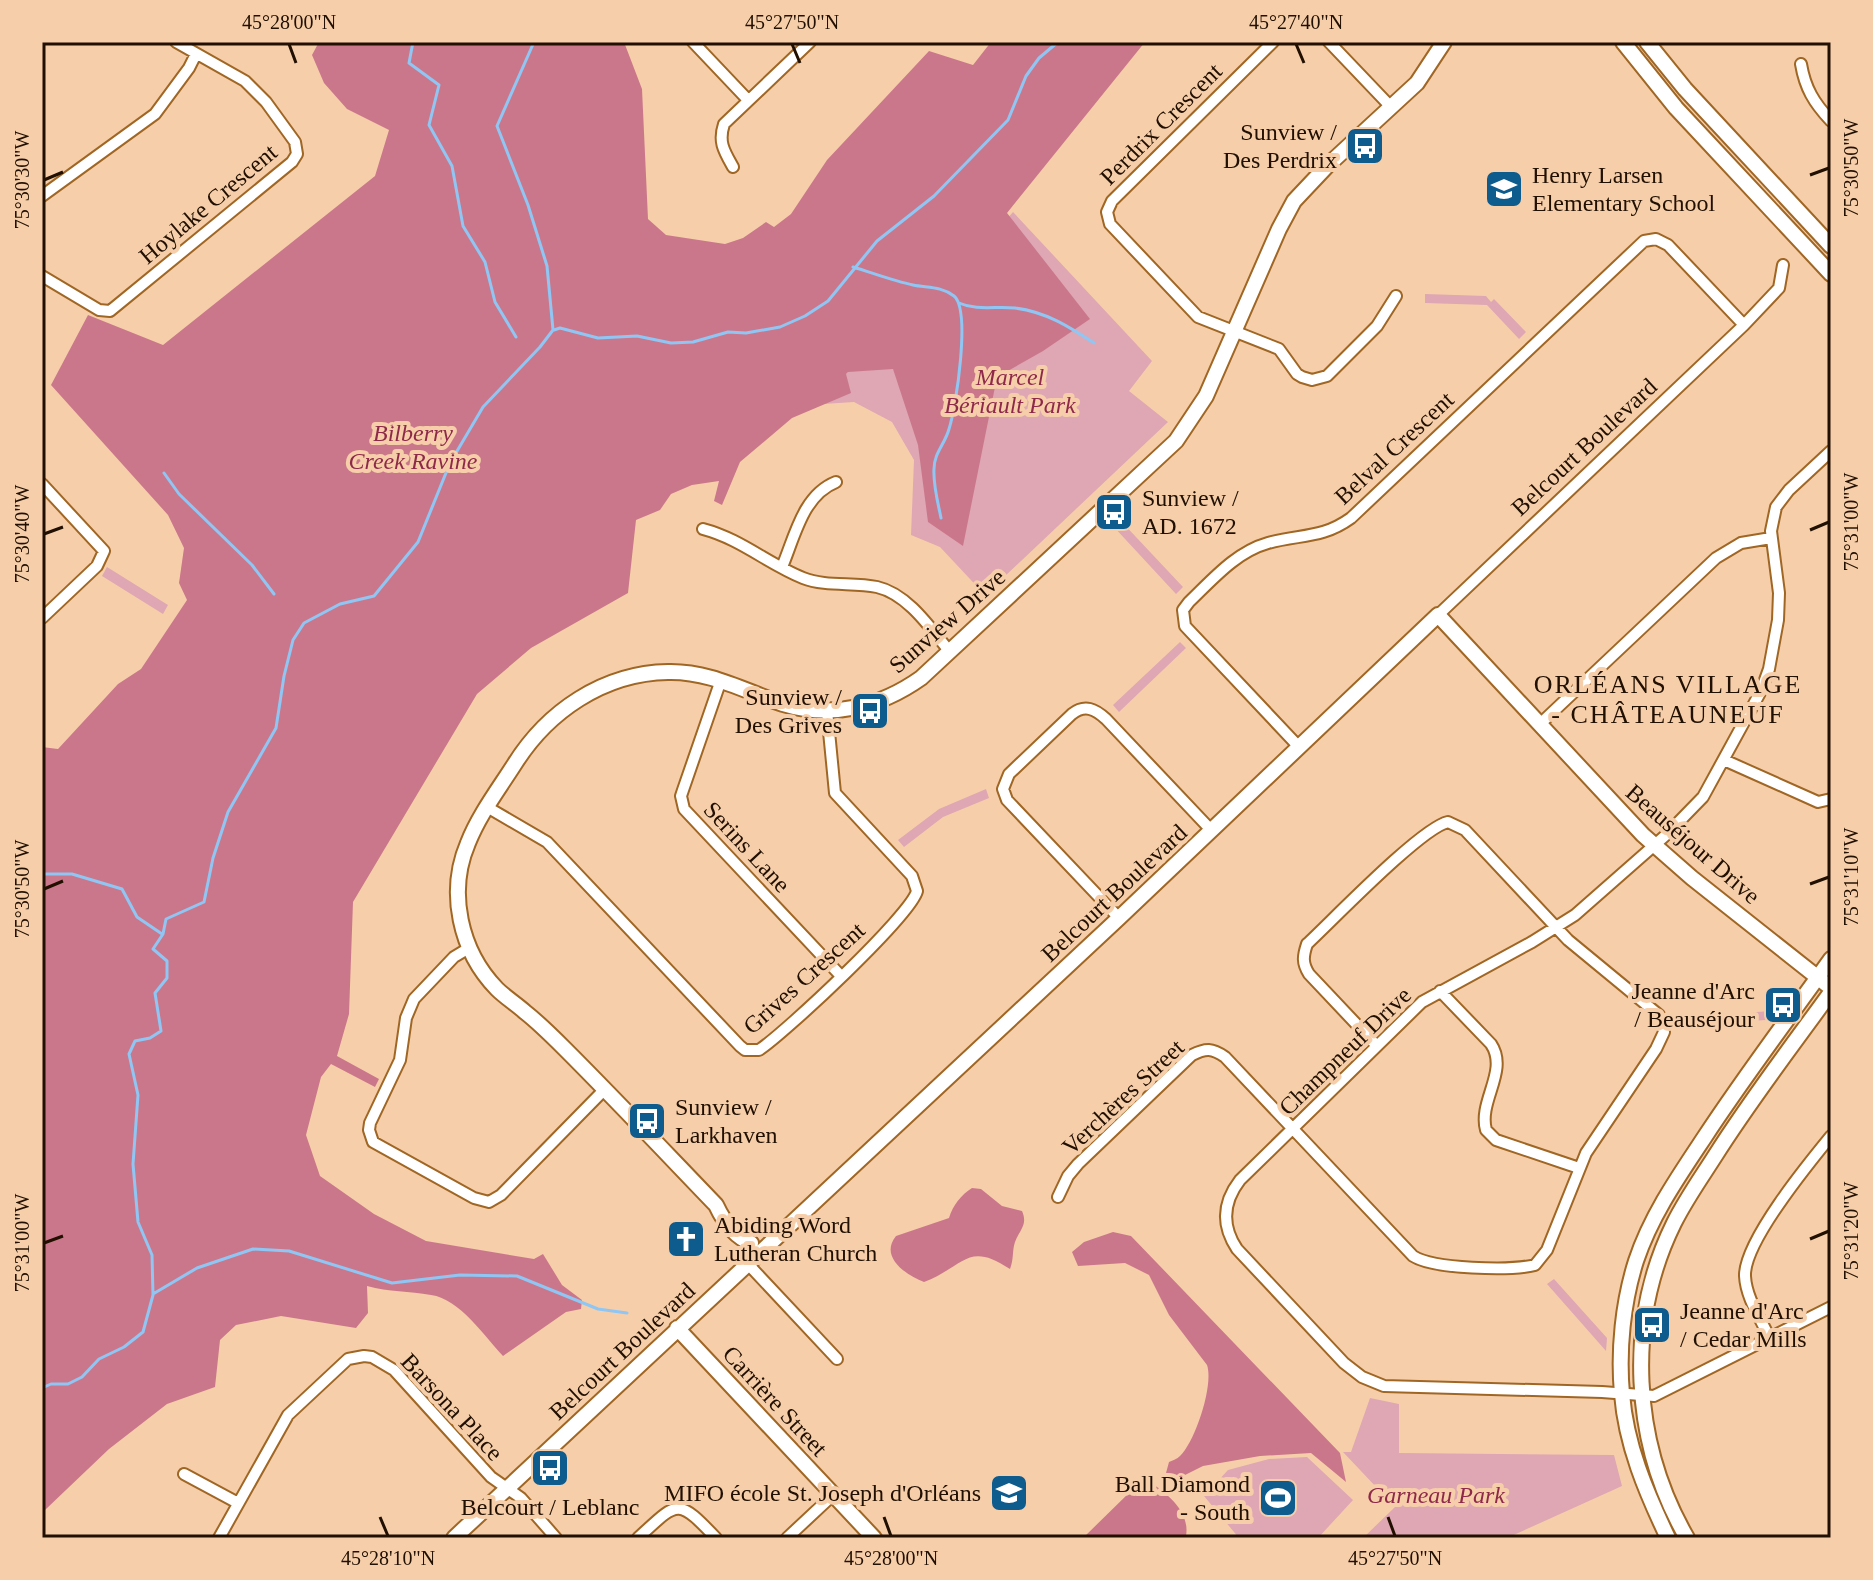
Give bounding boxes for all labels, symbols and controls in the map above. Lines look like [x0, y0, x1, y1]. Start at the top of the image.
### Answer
text: 45°28'00"N [242, 11, 336, 33]
text: 45°27'50"N [745, 11, 839, 33]
text: 45°27'40"N [1249, 11, 1343, 33]
street label: Perdrix Crescent [1095, 58, 1227, 190]
place label: Sunview / Des Perdrix [1223, 119, 1337, 173]
text: 75°30'50"W [1840, 119, 1862, 217]
bus stop icon: Sunview / Des Perdrix [1344, 125, 1386, 167]
text: 75°30'30"W [11, 131, 33, 229]
street label: Hoylake Crescent [134, 139, 282, 269]
place label: Henry Larsen Elementary School [1532, 162, 1716, 216]
school or university icon: Henry Larsen Elementary School [1483, 168, 1525, 210]
park label: Marcel Bériault Park [944, 364, 1076, 418]
street label: Belcourt Boulevard [1506, 373, 1662, 521]
street label: Belval Crescent [1329, 386, 1459, 510]
park label: Bilberry Creek Ravine [348, 420, 478, 474]
text: 75°31'00"W [1840, 473, 1862, 571]
text: 75°30'40"W [11, 485, 33, 583]
place label: Sunview / AD. 1672 [1142, 485, 1239, 539]
bus stop icon: Sunview / AD. 1672 [1093, 491, 1135, 533]
street label: Sunview Drive [884, 564, 1010, 678]
district label: ORLÉANS VILLAGE - CHÂTEAUNEUF [1534, 670, 1802, 729]
place label: Sunview / Des Grives [735, 684, 842, 738]
bus stop icon: Sunview / Des Grives [849, 690, 891, 732]
street label: Beauséjour Drive [1621, 779, 1765, 909]
street label: Serins Lane [699, 796, 795, 898]
street label: Belcourt Boulevard [1036, 819, 1192, 967]
text: 75°31'10"W [1840, 828, 1862, 926]
text: 75°30'50"W [11, 840, 33, 938]
street label: Grives Crescent [738, 917, 870, 1039]
place label: Jeanne d'Arc / Beauséjour [1631, 978, 1755, 1032]
street label: Champneuf Drive [1274, 982, 1416, 1120]
bus stop icon: Jeanne d'Arc / Beauséjour [1762, 984, 1804, 1026]
street label: Verchères Street [1057, 1034, 1189, 1160]
place label: Sunview / Larkhaven [675, 1094, 778, 1148]
bus stop icon: Sunview / Larkhaven [626, 1100, 668, 1142]
text: 75°31'20"W [1840, 1182, 1862, 1280]
text: 75°31'00"W [11, 1194, 33, 1292]
place label: Abiding Word Lutheran Church [714, 1212, 877, 1266]
church icon: Abiding Word Lutheran Church [665, 1218, 707, 1260]
street label: Belcourt Boulevard [544, 1277, 700, 1425]
place label: Jeanne d'Arc / Cedar Mills [1680, 1298, 1807, 1352]
bus stop icon: Jeanne d'Arc / Cedar Mills [1631, 1304, 1673, 1346]
street label: Carrière Street [718, 1341, 833, 1462]
street label: Barsona Place [396, 1348, 508, 1466]
bus stop icon: Belcourt / Leblanc [529, 1447, 571, 1489]
place label: Ball Diamond - South [1115, 1471, 1250, 1525]
school or university icon: MIFO école St. Joseph d'Orléans [988, 1472, 1030, 1514]
sports icon: Ball Diamond - South [1257, 1477, 1299, 1519]
place label: MIFO école St. Joseph d'Orléans [664, 1480, 981, 1506]
park label: Garneau Park [1367, 1482, 1505, 1508]
place label: Belcourt / Leblanc [461, 1494, 639, 1520]
text: 45°28'10"N [341, 1547, 435, 1569]
text: 45°28'00"N [844, 1547, 938, 1569]
text: 45°27'50"N [1348, 1547, 1442, 1569]

